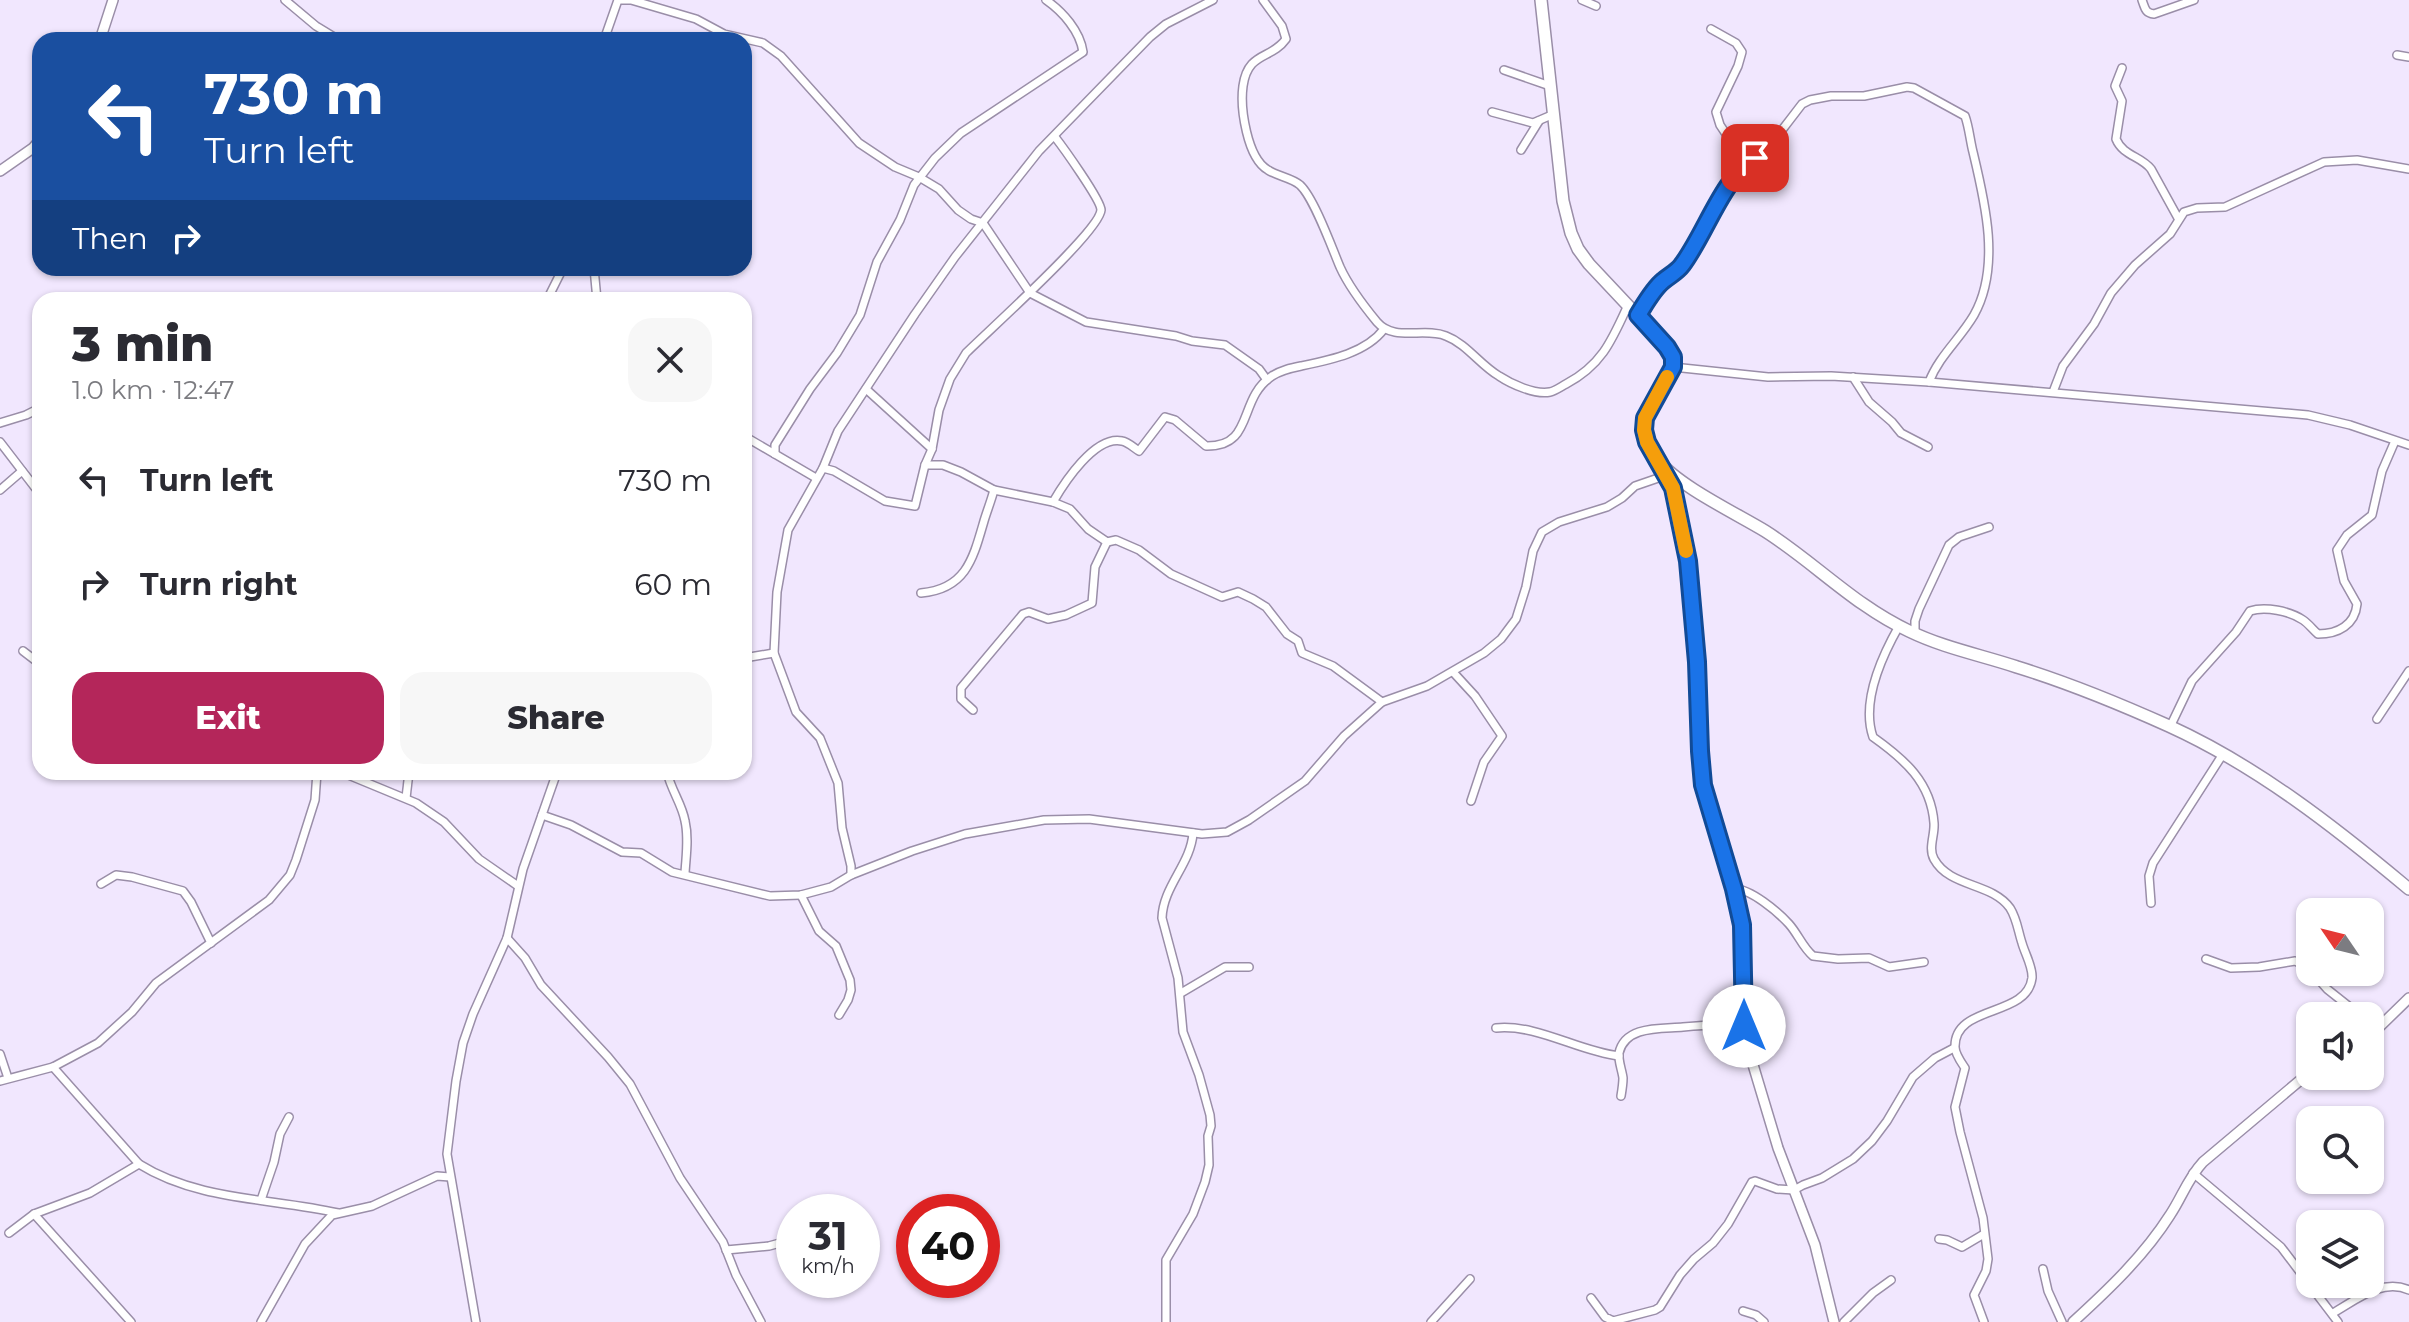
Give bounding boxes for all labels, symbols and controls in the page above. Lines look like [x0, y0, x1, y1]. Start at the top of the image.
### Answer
text: 730 m [204, 60, 384, 128]
icon: left [72, 64, 176, 168]
pin [1721, 124, 1789, 192]
text: Turn left [204, 128, 355, 172]
icon: arrive [1733, 136, 1777, 180]
icon: right [164, 216, 208, 260]
text: Then [72, 220, 148, 257]
text: 3 min [72, 315, 214, 373]
button: close [628, 318, 712, 402]
text: 1.0 km · 12:47 [72, 374, 235, 406]
icon: left [72, 458, 116, 502]
text: Turn left [140, 462, 273, 499]
text: 730 m [618, 462, 712, 499]
icon: right [72, 562, 116, 606]
text: Turn right [140, 566, 297, 603]
text: 60 m [634, 566, 712, 603]
button: Exit [72, 672, 384, 764]
button: Share [400, 672, 712, 764]
north arrow [2296, 898, 2384, 986]
map controls [2296, 898, 2384, 1298]
position arrow [1702, 984, 1786, 1068]
button: sound [2296, 1002, 2384, 1090]
button: search [2296, 1106, 2384, 1194]
speed limit sign: 40 [896, 1194, 1000, 1298]
button: layers [2296, 1210, 2384, 1298]
text: 31 [808, 1211, 848, 1260]
text: km/h [801, 1254, 855, 1278]

